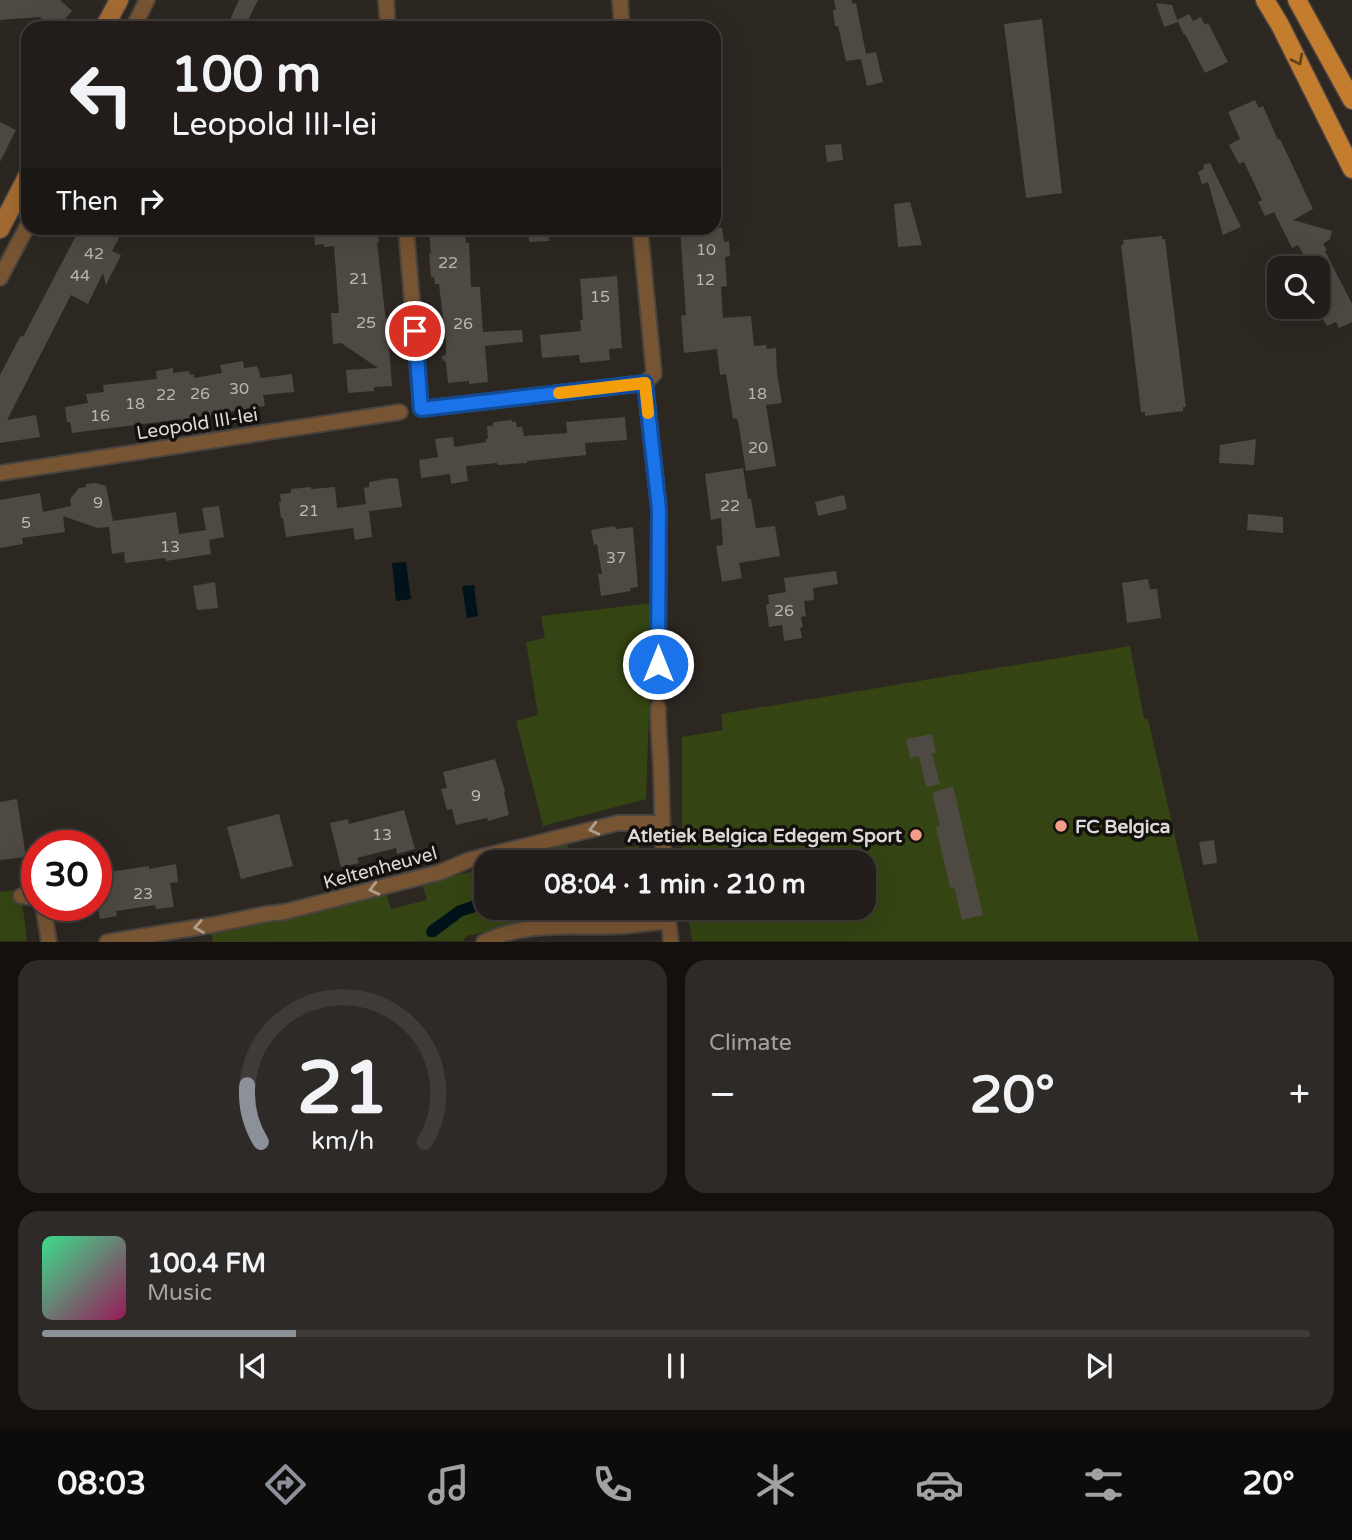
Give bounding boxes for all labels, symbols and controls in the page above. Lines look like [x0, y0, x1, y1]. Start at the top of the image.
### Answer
text: 100 m [171, 46, 321, 105]
icon: left [56, 49, 147, 140]
one-way arrow [1289, 53, 1303, 65]
text: Leopold III-lei [171, 106, 378, 144]
icon: right [132, 182, 170, 220]
text: Then [56, 186, 118, 217]
house number: 10 [696, 240, 716, 260]
house number: 42 [84, 244, 104, 264]
house number: 22 [438, 253, 458, 273]
map controls [1267, 256, 1330, 319]
button: search [1267, 256, 1330, 319]
house number: 44 [70, 266, 90, 286]
house number: 21 [349, 269, 369, 289]
house number: 12 [695, 270, 715, 290]
house number: 15 [590, 287, 610, 307]
pin [385, 301, 445, 361]
icon: arrive [396, 312, 434, 350]
house number: 25 [356, 313, 376, 333]
house number: 26 [453, 314, 473, 334]
house number: 30 [229, 379, 249, 399]
house number: 26 [190, 384, 210, 404]
house number: 18 [747, 384, 767, 404]
house number: 22 [156, 385, 176, 405]
house number: 18 [125, 394, 145, 414]
street label: Leopold III-lei [135, 404, 259, 444]
house number: 16 [90, 406, 110, 426]
house number: 20 [748, 438, 768, 458]
house number: 9 [93, 493, 103, 513]
house number: 22 [720, 496, 740, 516]
house number: 21 [299, 501, 319, 521]
house number: 5 [21, 513, 31, 533]
house number: 13 [160, 537, 180, 557]
house number: 37 [606, 548, 626, 568]
house number: 26 [774, 601, 794, 621]
position arrow [621, 627, 695, 701]
house number: 9 [471, 786, 481, 806]
place label: FC Belgica [1075, 816, 1170, 839]
marker: FC Belgica [1053, 818, 1069, 834]
one-way arrow [588, 821, 600, 835]
house number: 13 [372, 825, 392, 845]
place label: Atletiek Belgica Edegem Sport [627, 825, 903, 848]
marker: Atletiek Belgica Edegem Sport [908, 827, 924, 843]
speed limit sign: 30 [21, 830, 112, 921]
street label: Keltenheuvel [321, 842, 440, 894]
text: 08:04 · 1 min · 210 m [544, 869, 806, 900]
one-way arrow [369, 881, 381, 895]
house number: 23 [133, 884, 153, 904]
one-way arrow [193, 919, 205, 934]
text: Climate [709, 1029, 792, 1057]
text: 21 [297, 1046, 388, 1134]
text: 20° [970, 1064, 1055, 1127]
text: − [709, 1072, 736, 1118]
text: + [1289, 1072, 1310, 1118]
text: km/h [311, 1126, 374, 1156]
text: 100.4 FM [147, 1248, 266, 1279]
text: Music [147, 1279, 212, 1307]
icon: previous [234, 1347, 272, 1385]
icon: pause [657, 1347, 695, 1385]
icon: next [1080, 1347, 1118, 1385]
icon: directions [261, 1460, 310, 1509]
icon: music [424, 1460, 473, 1509]
icon: phone [588, 1460, 637, 1509]
icon: climate [751, 1460, 800, 1509]
icon: car [915, 1460, 964, 1509]
icon: filters [1079, 1460, 1128, 1509]
text: 08:03 [57, 1465, 146, 1503]
text: 20° [1242, 1465, 1295, 1503]

